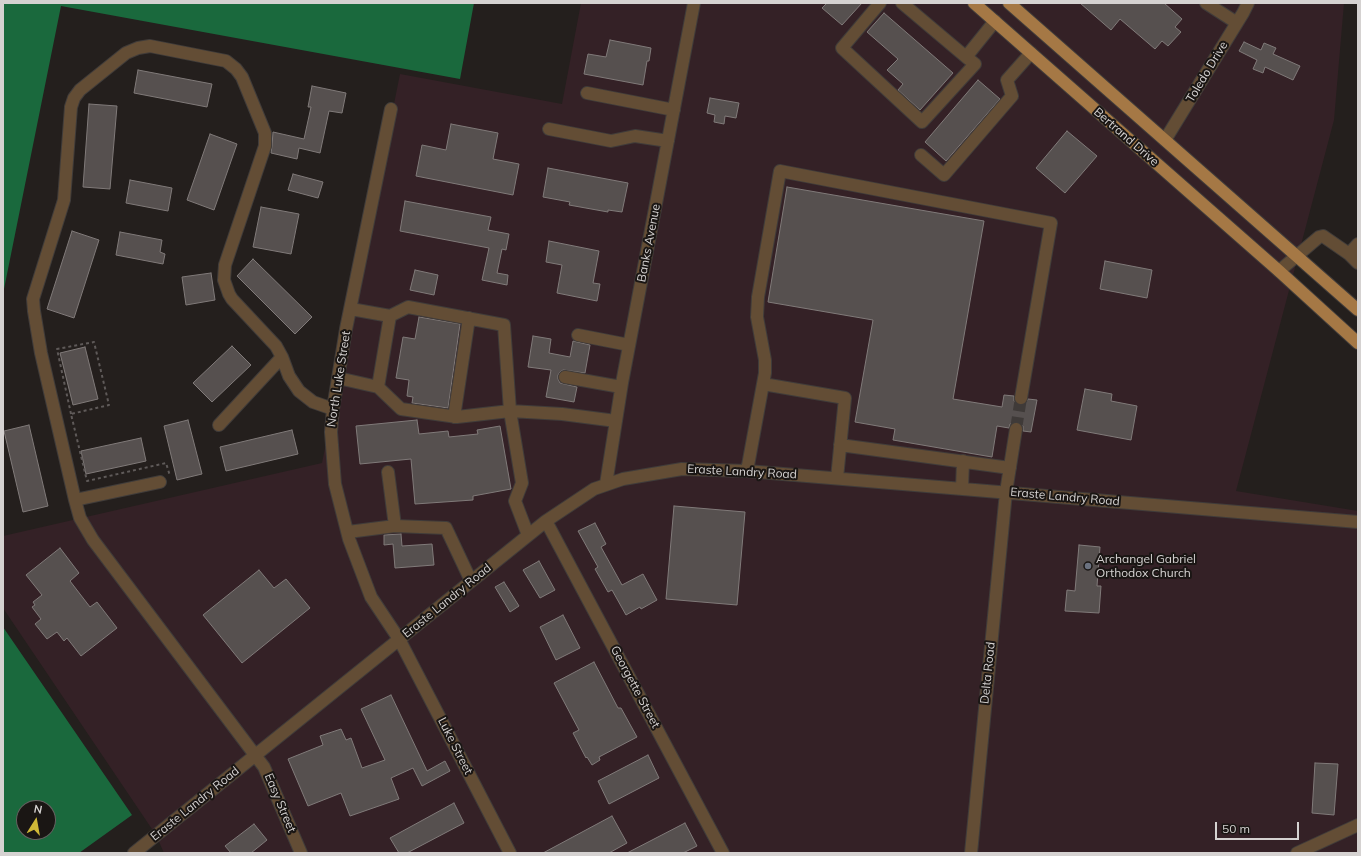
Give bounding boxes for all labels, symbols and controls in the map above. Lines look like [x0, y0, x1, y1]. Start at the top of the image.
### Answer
street label: Toledo Drive [1183, 39, 1231, 105]
street label: Bertrand Drive [1091, 105, 1161, 169]
street label: Banks Avenue [634, 203, 664, 283]
street label: North Luke Street [324, 330, 354, 428]
street label: Eraste Landry Road [687, 462, 797, 482]
street label: Eraste Landry Road [1010, 485, 1120, 509]
place label: Archangel Gabriel Orthodox Church [1096, 552, 1196, 580]
street label: Eraste Landry Road [400, 561, 494, 641]
marker: Archangel Gabriel Orthodox Church [1083, 561, 1093, 571]
street label: Delta Road [978, 641, 998, 705]
street label: Georgette Street [607, 643, 663, 731]
street label: Luke Street [434, 715, 476, 777]
street label: Eraste Landry Road [148, 764, 242, 844]
street label: Easy Street [261, 771, 299, 835]
north arrow [16, 800, 56, 840]
text: N [33, 802, 44, 817]
scale bar [1217, 814, 1301, 840]
text: 50 m [1222, 821, 1250, 836]

